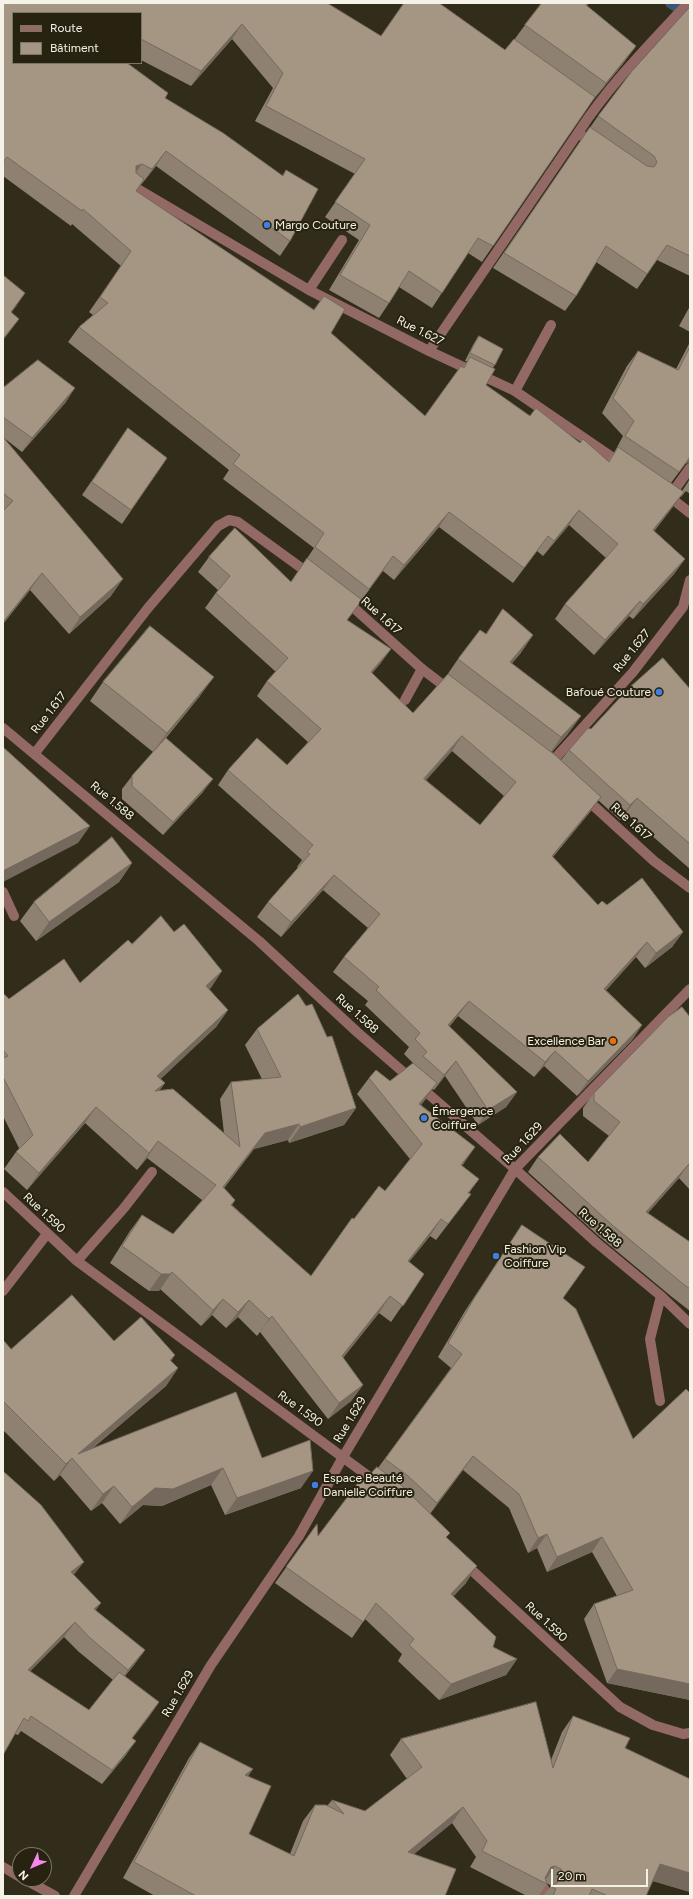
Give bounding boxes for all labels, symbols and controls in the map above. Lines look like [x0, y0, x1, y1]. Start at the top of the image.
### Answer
legend [12, 12, 142, 64]
text: Route [50, 21, 82, 35]
text: Bâtiment [50, 41, 99, 55]
place label: Margo Couture [275, 218, 356, 232]
marker: Margo Couture [262, 220, 272, 230]
street label: Rue 1.627 [394, 313, 446, 349]
street label: Rue 1.617 [358, 594, 404, 638]
street label: Rue 1.627 [610, 627, 654, 675]
place label: Bafoué Couture [566, 685, 651, 699]
marker: Bafoué Couture [654, 687, 664, 697]
street label: Rue 1.617 [28, 689, 70, 737]
street label: Rue 1.588 [87, 779, 137, 823]
street label: Rue 1.617 [608, 800, 654, 844]
street label: Rue 1.588 [333, 991, 381, 1037]
place label: Excellence Bar [527, 1034, 605, 1048]
marker: Excellence Bar [608, 1036, 618, 1046]
place label: Émergence Coiffure [432, 1104, 493, 1132]
marker: Émergence Coiffure [419, 1113, 429, 1123]
street label: Rue 1.629 [500, 1119, 546, 1167]
street label: Rue 1.590 [20, 1190, 68, 1236]
street label: Rue 1.588 [575, 1205, 625, 1251]
place label: Fashion Vip Coiffure [504, 1242, 566, 1270]
marker: Fashion Vip Coiffure [491, 1251, 501, 1261]
street label: Rue 1.590 [275, 1388, 325, 1430]
street label: Rue 1.629 [331, 1394, 369, 1446]
place label: Espace Beauté Danielle Coiffure [323, 1471, 413, 1499]
marker: Espace Beauté Danielle Coiffure [310, 1480, 320, 1490]
street label: Rue 1.590 [522, 1599, 570, 1645]
street label: Rue 1.629 [159, 1668, 197, 1720]
north arrow [12, 1847, 52, 1887]
scale bar [553, 1861, 650, 1887]
text: N [16, 1867, 31, 1883]
text: 20 m [558, 1869, 586, 1883]

